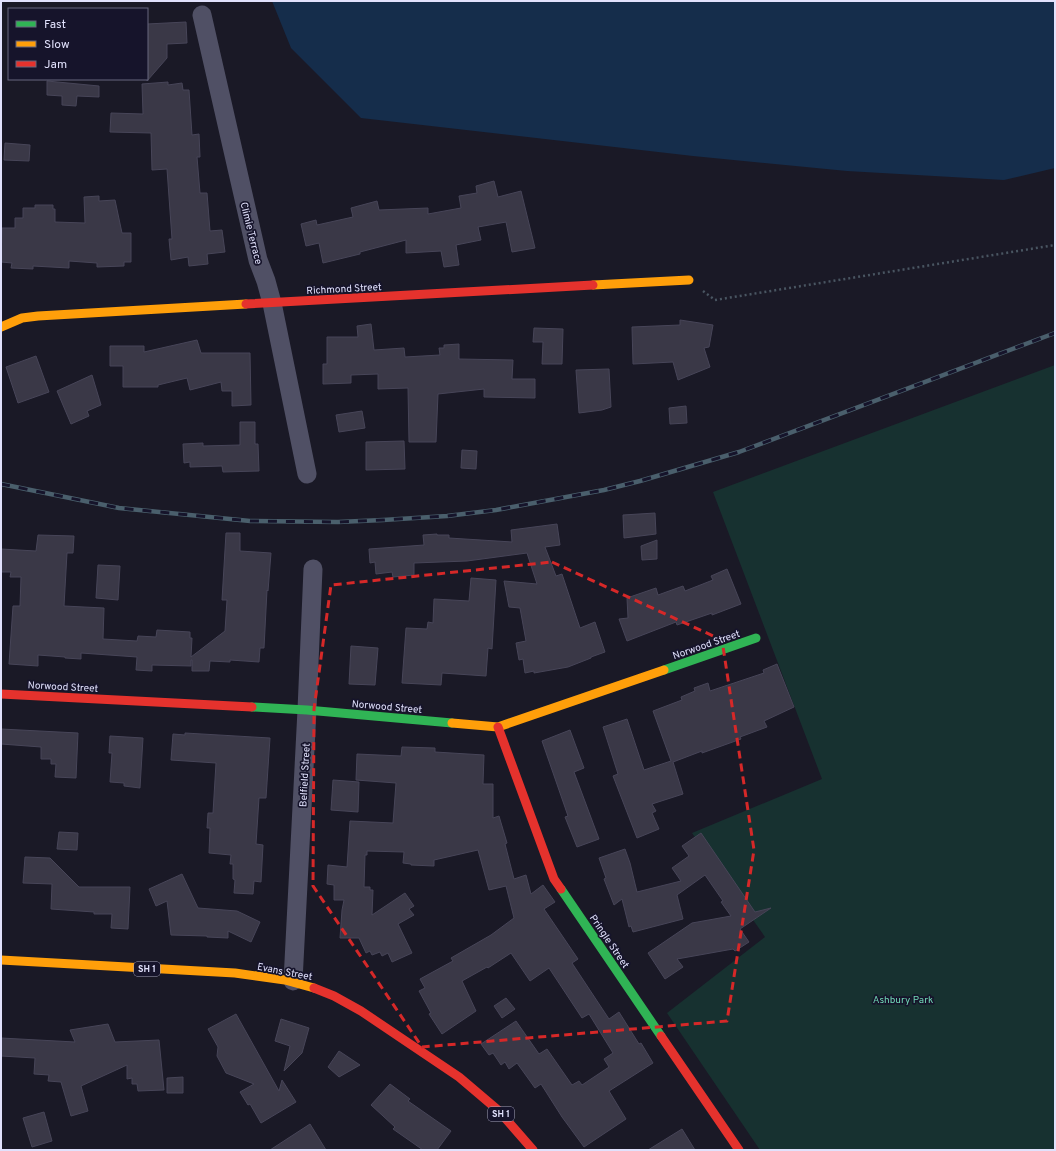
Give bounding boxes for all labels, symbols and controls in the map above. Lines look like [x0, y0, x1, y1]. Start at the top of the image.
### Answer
legend [8, 8, 148, 80]
text: Fast [44, 17, 66, 33]
text: Slow [44, 37, 70, 53]
text: Jam [44, 57, 67, 73]
street label: Climie Terrace [237, 201, 265, 266]
street label: Richmond Street [306, 281, 382, 298]
street label: Norwood Street [671, 628, 742, 663]
street label: Norwood Street [27, 679, 99, 696]
street label: Norwood Street [351, 698, 423, 717]
street label: Belfield Street [297, 743, 314, 807]
street label: Pringle Street [586, 913, 632, 971]
street label: Evans Street [256, 961, 314, 984]
road number: SH 1 [134, 962, 160, 976]
park label: Ashbury Park [873, 994, 933, 1007]
road number: SH 1 [488, 1107, 514, 1121]

